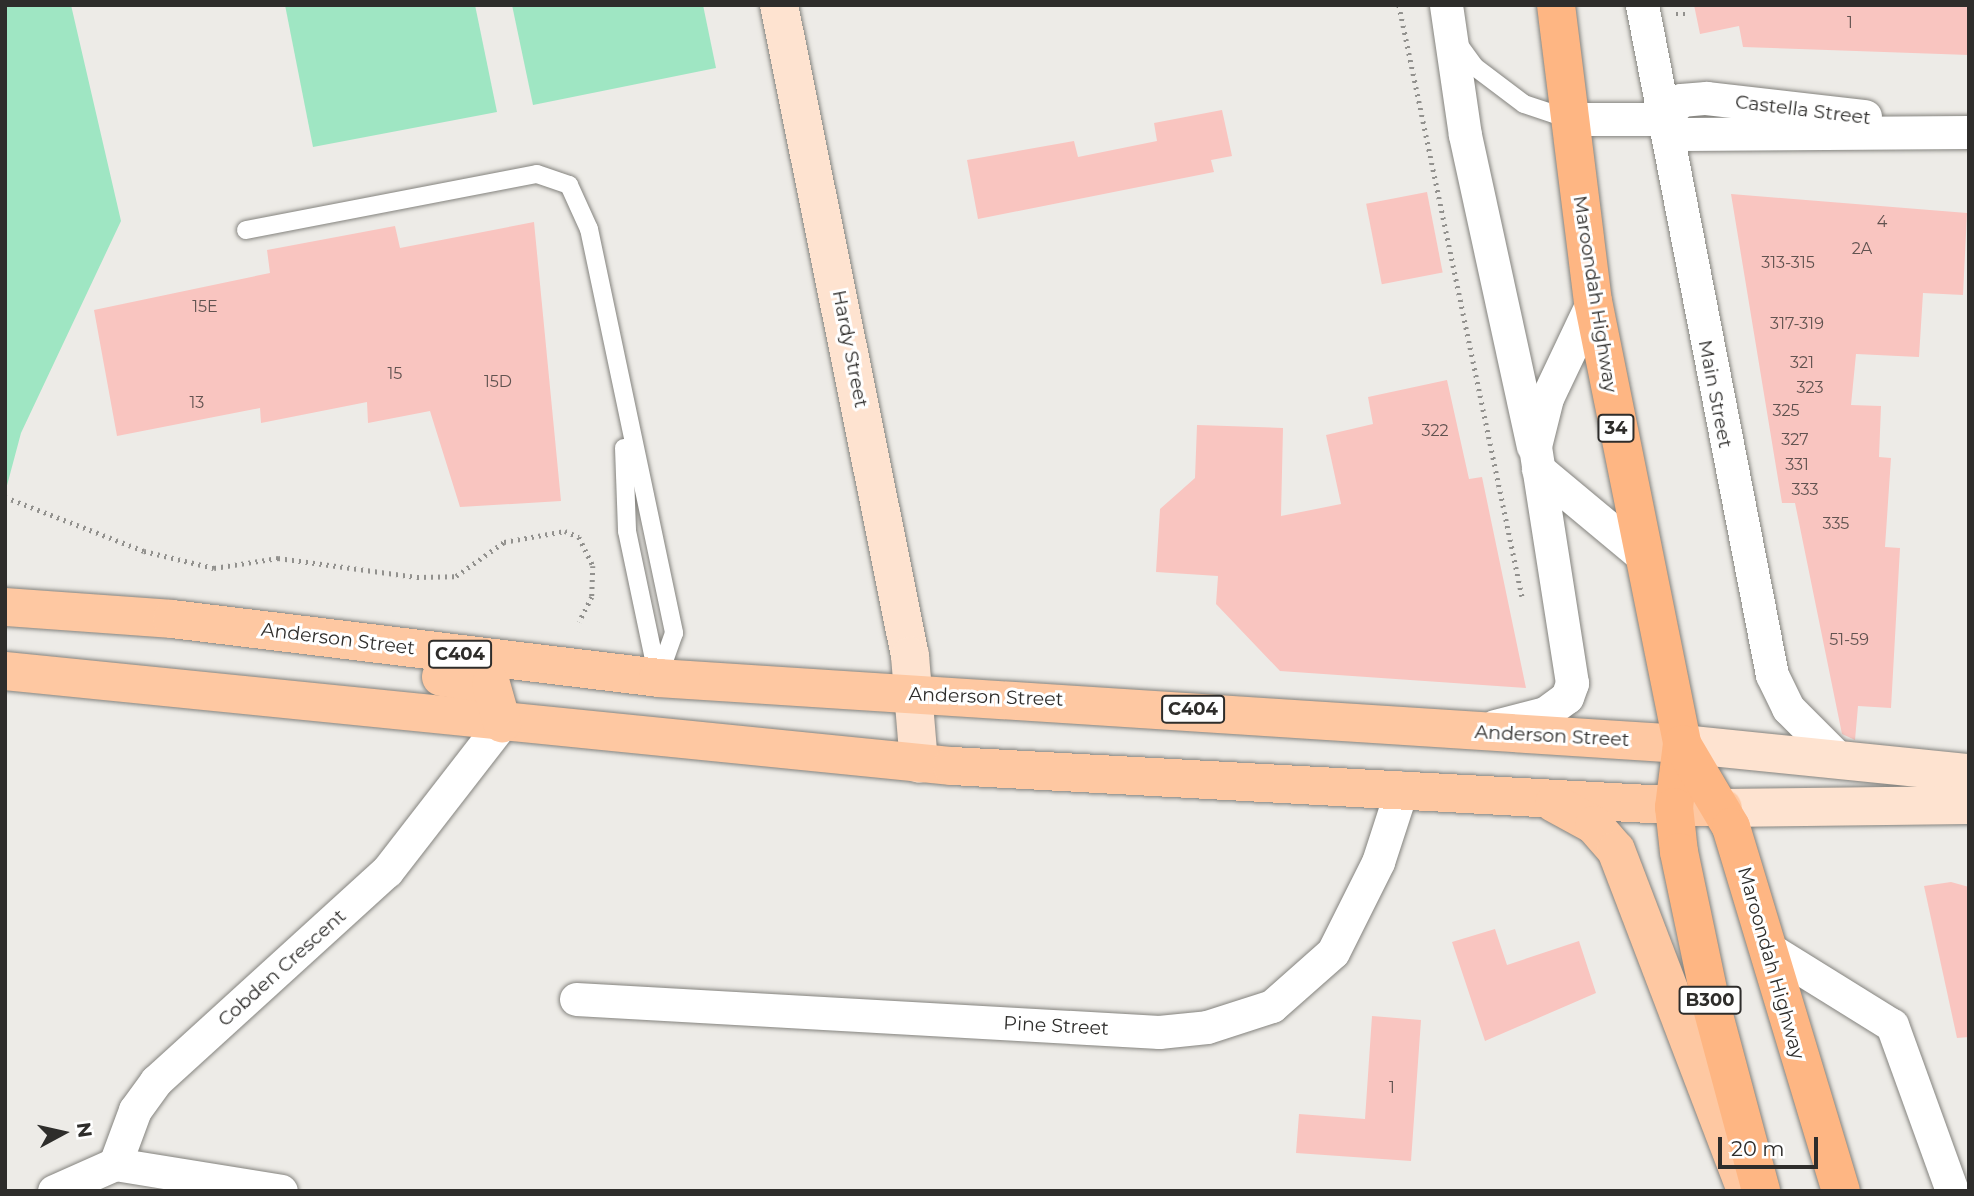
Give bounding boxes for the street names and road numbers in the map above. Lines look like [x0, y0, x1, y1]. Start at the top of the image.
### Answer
street label: Castella Street [1734, 90, 1872, 130]
street label: Maroondah Highway [1568, 194, 1622, 394]
street label: Hardy Street [827, 288, 873, 410]
street label: Main Street [1693, 338, 1737, 450]
road number: 34 [1597, 414, 1635, 442]
street label: Anderson Street [260, 618, 416, 660]
road number: C404 [427, 640, 493, 668]
street label: Anderson Street [908, 683, 1064, 711]
road number: C404 [1160, 694, 1226, 724]
street label: Anderson Street [1474, 721, 1630, 751]
street label: Maroondah Highway [1733, 864, 1809, 1062]
street label: Cobden Crescent [213, 905, 351, 1031]
road number: B300 [1678, 986, 1742, 1015]
street label: Pine Street [1003, 1012, 1109, 1040]

